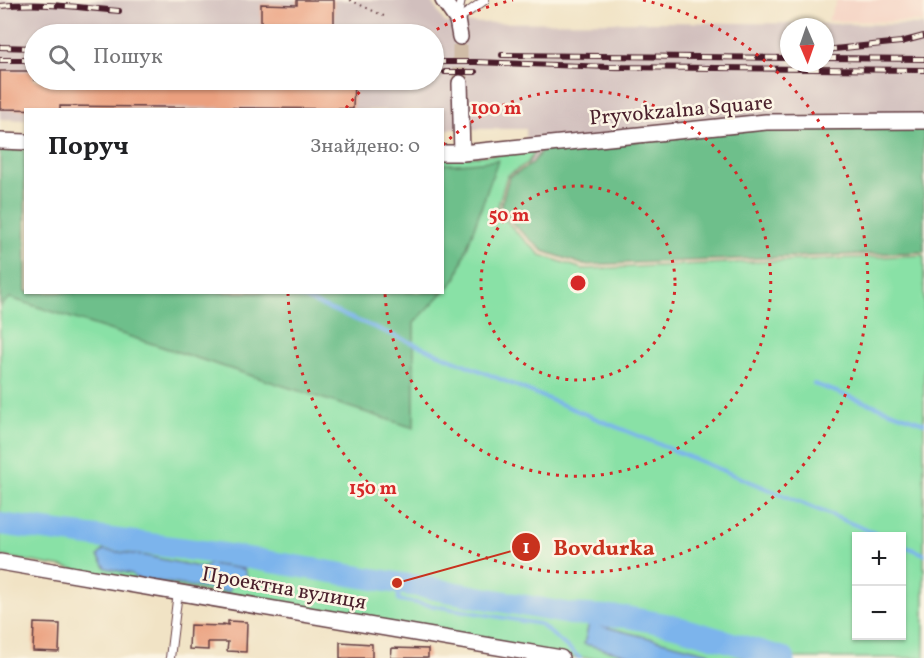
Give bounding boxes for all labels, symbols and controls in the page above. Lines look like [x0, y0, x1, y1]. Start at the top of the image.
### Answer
north arrow [780, 18, 834, 72]
search box [24, 24, 444, 90]
icon: search [45, 41, 78, 74]
text: Пошук [93, 42, 163, 73]
street label: Pryvokzalna Square [588, 89, 774, 133]
text: 100 m [471, 97, 521, 122]
text: Поруч [48, 129, 129, 165]
text: Знайдено: 0 [310, 133, 420, 161]
text: 50 m [489, 204, 529, 229]
centre of rings [568, 273, 588, 293]
text: 150 m [349, 477, 397, 502]
callout: Bovdurka [511, 527, 667, 567]
map controls [852, 532, 906, 640]
button: + [852, 532, 906, 586]
text: Bovdurka [553, 534, 655, 565]
text: 1 [522, 536, 530, 561]
street label: Проектна вулиця [199, 560, 369, 618]
button: − [852, 586, 906, 640]

